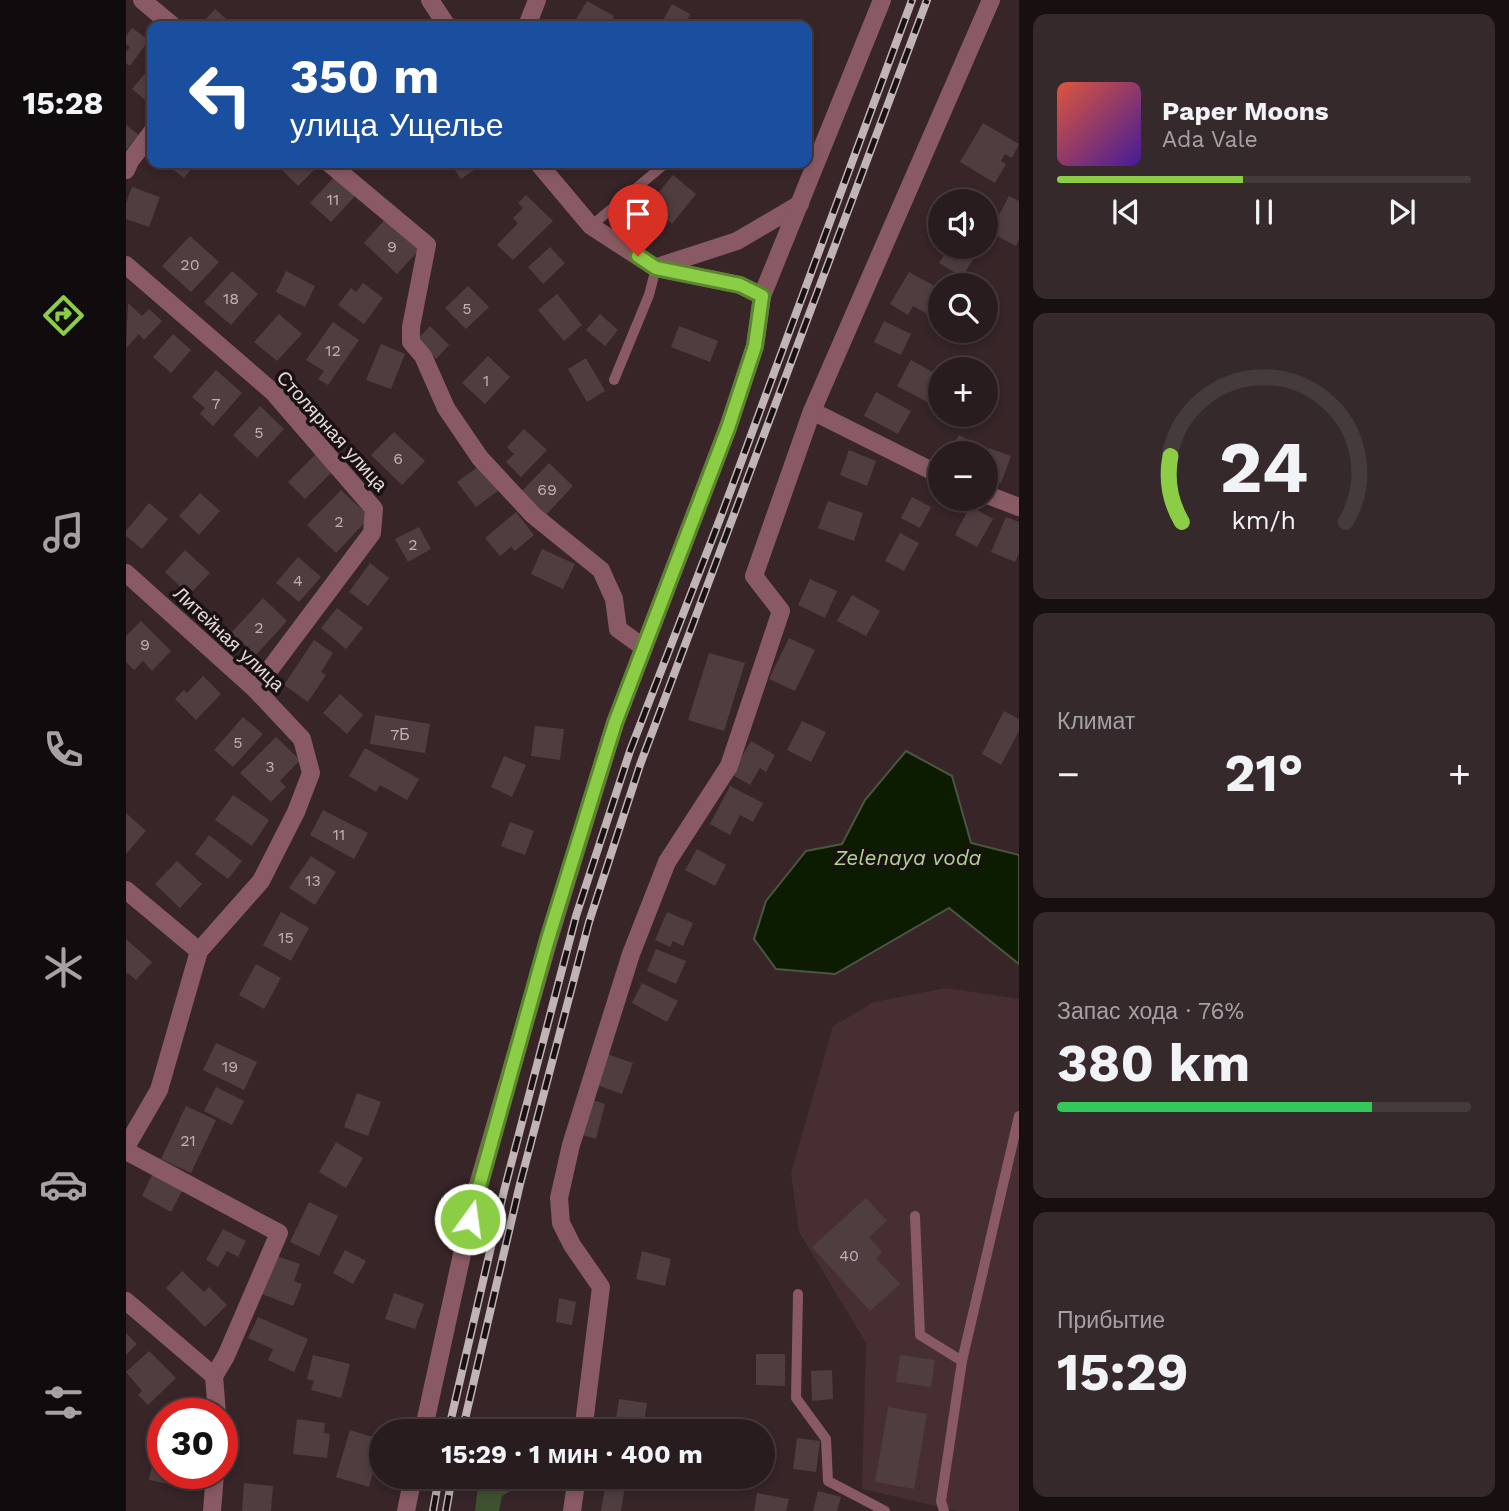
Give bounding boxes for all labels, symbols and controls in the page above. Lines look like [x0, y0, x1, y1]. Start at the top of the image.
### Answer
text: 350 m [290, 47, 439, 105]
icon: left [175, 49, 266, 140]
text: 15:28 [22, 84, 104, 122]
text: Paper Moons [1162, 96, 1329, 126]
text: улица Ущелье [290, 106, 504, 144]
text: Ada Vale [1162, 126, 1258, 153]
pin [608, 184, 668, 256]
map controls [928, 189, 998, 511]
button: sound [928, 189, 998, 259]
house number: 11 [327, 190, 339, 209]
icon: previous [1107, 193, 1145, 231]
icon: pause [1245, 193, 1283, 231]
icon: next [1383, 193, 1421, 231]
icon: arrive [619, 195, 657, 233]
house number: 9 [387, 237, 397, 256]
house number: 20 [180, 255, 200, 274]
button: search [928, 273, 998, 343]
house number: 18 [223, 289, 239, 308]
icon: directions [39, 291, 88, 340]
house number: 5 [462, 299, 472, 318]
house number: 12 [325, 341, 341, 360]
button: + [928, 357, 998, 427]
street label: Столярная улица [272, 366, 392, 496]
house number: 1 [483, 371, 489, 390]
house number: 7 [212, 394, 221, 413]
house number: 5 [254, 423, 264, 442]
text: 24 [1219, 425, 1309, 511]
button: − [928, 441, 998, 511]
house number: 6 [393, 449, 403, 468]
house number: 69 [537, 480, 557, 499]
text: km/h [1232, 506, 1296, 535]
icon: music [39, 508, 88, 557]
house number: 2 [334, 512, 344, 531]
house number: 2 [408, 535, 418, 554]
house number: 4 [293, 571, 303, 590]
street label: Литейная улица [169, 582, 289, 696]
house number: 2 [254, 618, 264, 637]
house number: 9 [140, 635, 150, 654]
text: Климат [1057, 708, 1135, 735]
icon: phone [39, 725, 88, 774]
house number: 7Б [390, 725, 410, 744]
house number: 5 [233, 733, 243, 752]
text: 21° [1224, 743, 1304, 804]
text: − [1057, 752, 1080, 796]
text: + [1448, 752, 1471, 796]
house number: 3 [265, 757, 275, 776]
house number: 11 [333, 825, 345, 844]
water label: Zelenaya voda [833, 845, 982, 870]
house number: 13 [305, 871, 321, 890]
house number: 15 [278, 928, 294, 947]
icon: climate [39, 943, 88, 992]
text: Запас хода · 76% [1057, 998, 1244, 1025]
text: 380 km [1057, 1033, 1250, 1094]
house number: 19 [222, 1057, 238, 1076]
house number: 21 [180, 1131, 196, 1150]
icon: car [39, 1160, 88, 1209]
position arrow [433, 1182, 507, 1256]
house number: 40 [839, 1246, 859, 1265]
text: Прибытие [1057, 1307, 1165, 1334]
text: 15:29 [1057, 1342, 1188, 1403]
icon: filters [39, 1378, 88, 1427]
speed limit sign: 30 [147, 1398, 238, 1489]
text: 15:29 · 1 мин · 400 m [441, 1439, 703, 1469]

